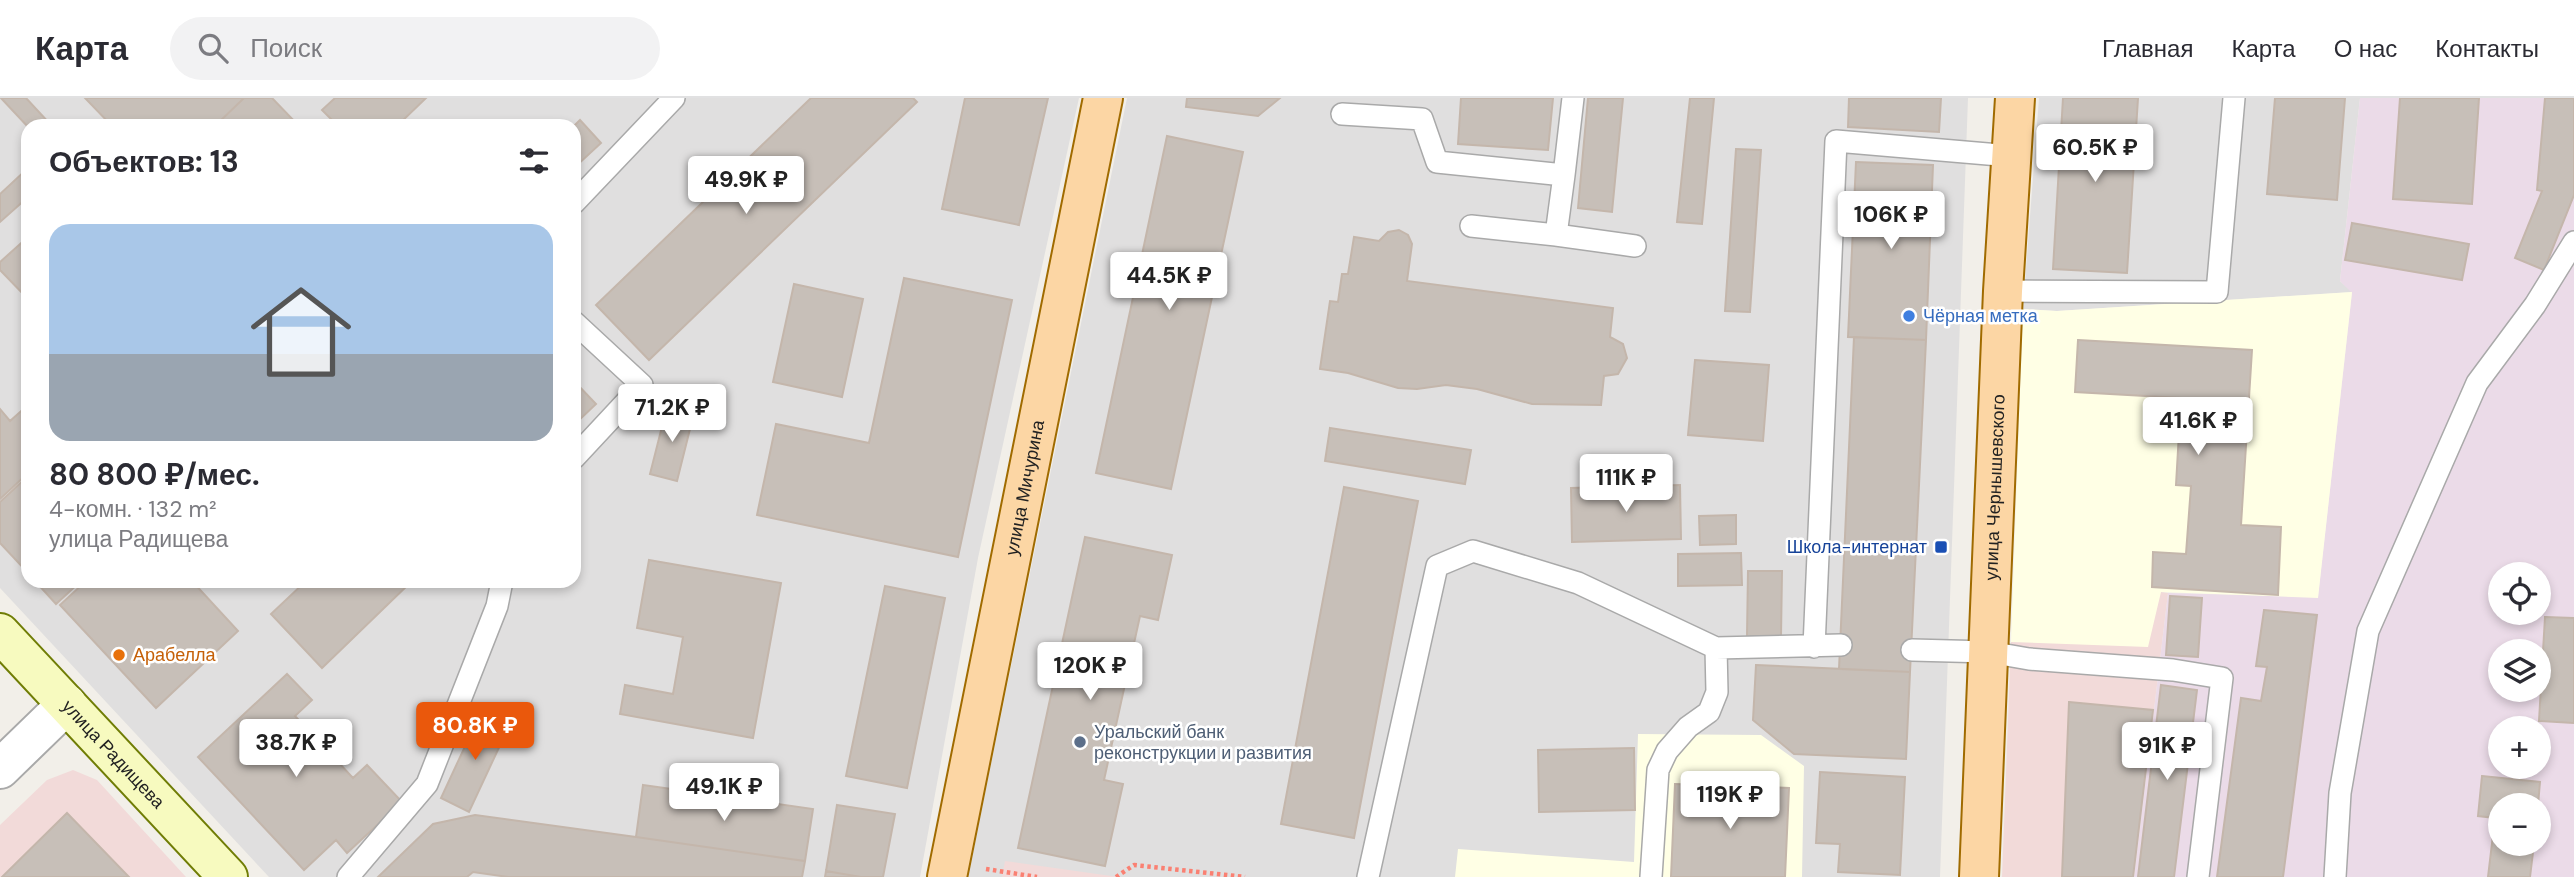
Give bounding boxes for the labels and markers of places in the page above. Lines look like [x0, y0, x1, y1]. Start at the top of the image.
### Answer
pin: 60.5K ₽ [2030, 125, 2160, 184]
pin: 49.9K ₽ [681, 156, 811, 216]
pin: 106K ₽ [1834, 192, 1948, 251]
pin: 44.5K ₽ [1104, 252, 1234, 312]
place label: Чёрная метка [1923, 304, 2039, 328]
marker: Чёрная метка [1901, 308, 1917, 324]
pin: 71.2K ₽ [607, 384, 737, 444]
pin: 41.6K ₽ [2133, 398, 2263, 457]
pin: 111K ₽ [1569, 454, 1683, 514]
place label: Школа-интернат [1787, 535, 1927, 559]
marker: Школа-интернат [1933, 539, 1949, 555]
pin: 120K ₽ [1033, 642, 1147, 702]
place label: Арабелла [133, 643, 217, 667]
marker: Арабелла [111, 647, 127, 663]
pin: 80.8K ₽ [410, 702, 540, 762]
pin: 38.7K ₽ [231, 720, 361, 779]
place label: Уральский банк реконструкции и развития [1094, 720, 1312, 765]
pin: 91K ₽ [2118, 722, 2216, 782]
marker: Уральский банк реконструкции и развития [1072, 734, 1088, 750]
pin: 49.1K ₽ [659, 764, 789, 823]
pin: 119K ₽ [1673, 772, 1787, 831]

